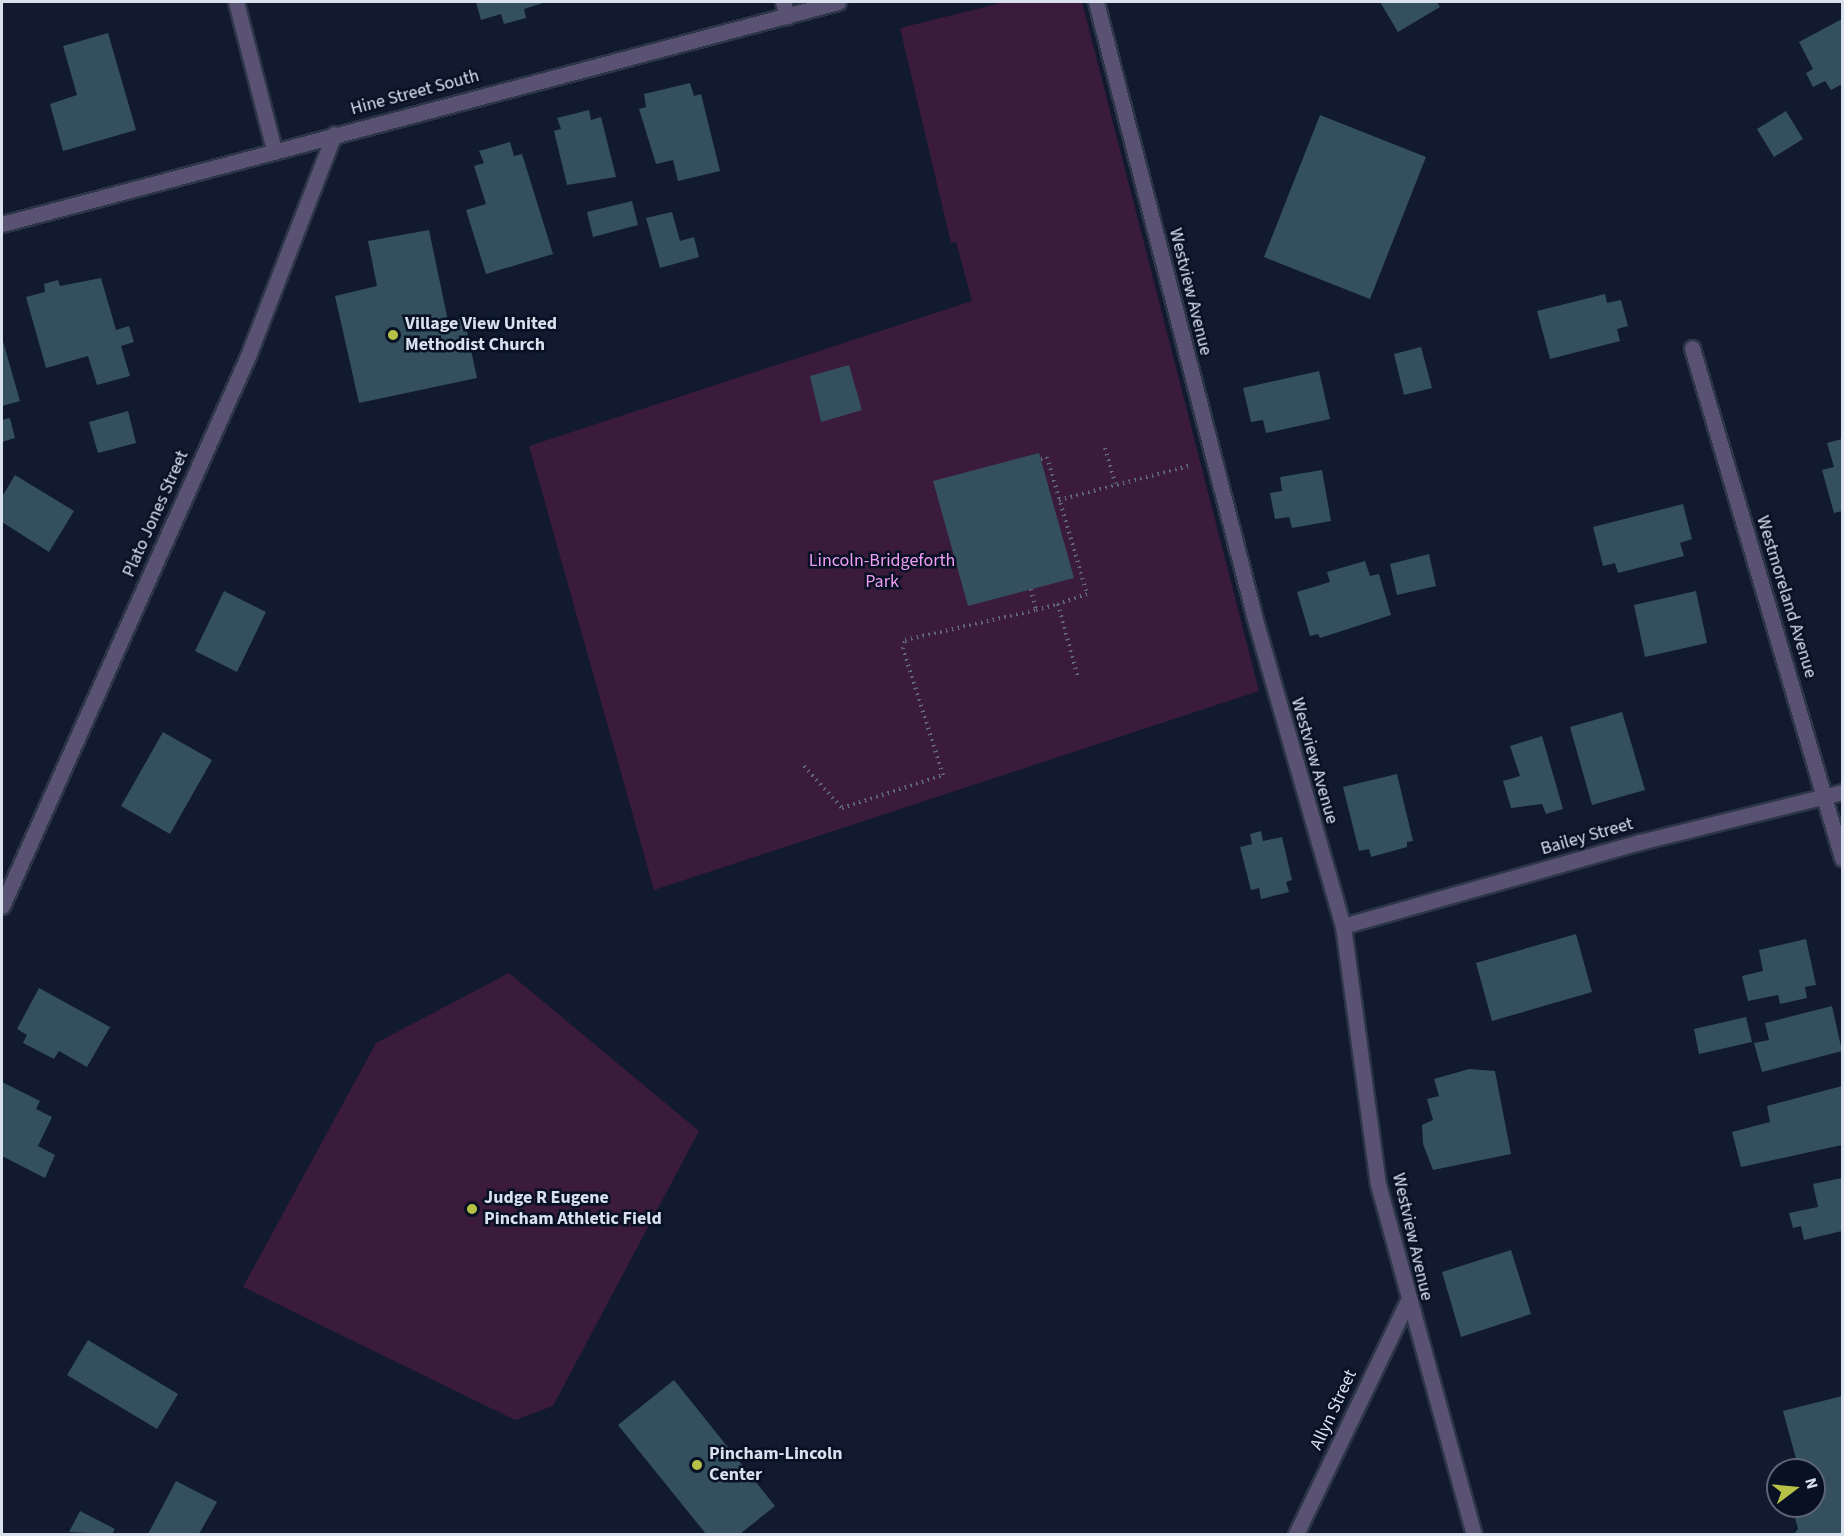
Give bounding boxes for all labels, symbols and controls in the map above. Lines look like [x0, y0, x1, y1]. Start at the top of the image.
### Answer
street label: Hine Street South [348, 65, 482, 121]
street label: Westview Avenue [1164, 226, 1216, 358]
place label: Village View United Methodist Church [405, 314, 557, 356]
marker: Village View United Methodist Church [386, 328, 400, 342]
street label: Plato Jones Street [118, 447, 194, 581]
street label: Westmoreland Avenue [1751, 513, 1821, 681]
park label: Lincoln-Bridgeforth Park [809, 551, 955, 594]
street label: Westview Avenue [1286, 695, 1342, 827]
street label: Bailey Street [1538, 814, 1636, 860]
street label: Westview Avenue [1387, 1171, 1437, 1303]
place label: Judge R Eugene Pincham Athletic Field [484, 1188, 662, 1230]
marker: Judge R Eugene Pincham Athletic Field [465, 1202, 479, 1216]
street label: Allyn Street [1306, 1367, 1362, 1453]
place label: Pincham-Lincoln Center [709, 1444, 843, 1486]
marker: Pincham-Lincoln Center [690, 1458, 704, 1472]
north arrow [1766, 1458, 1826, 1518]
text: N [1799, 1475, 1823, 1492]

